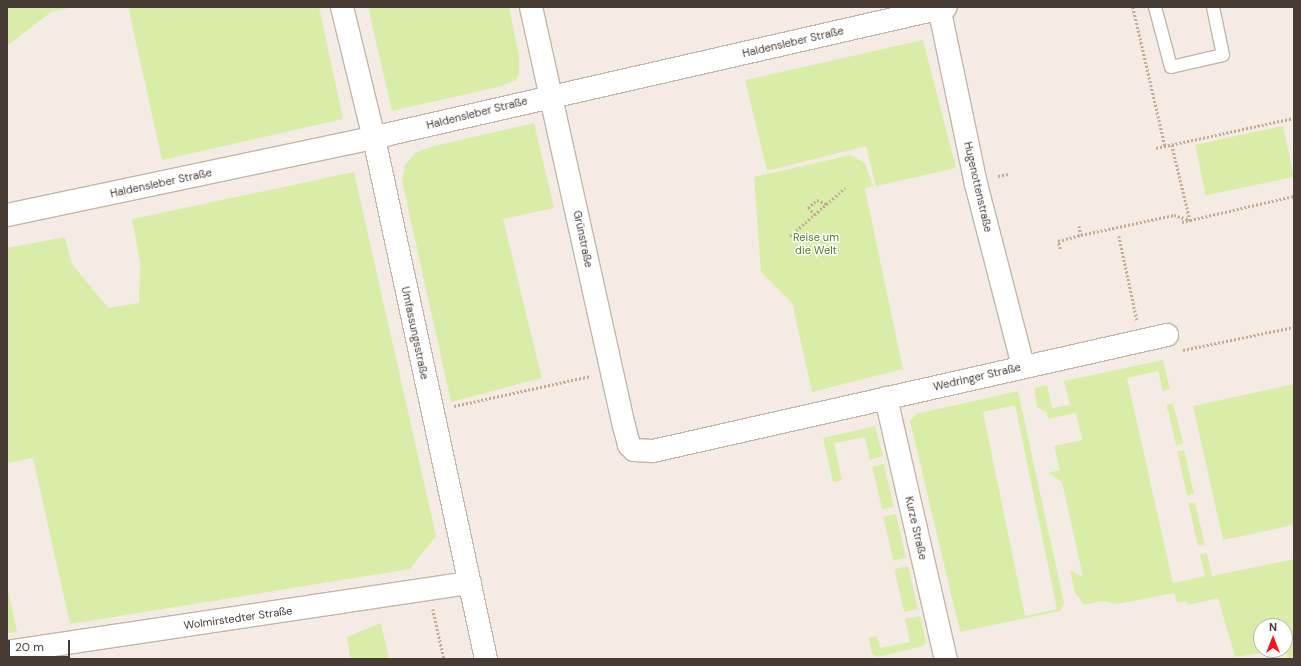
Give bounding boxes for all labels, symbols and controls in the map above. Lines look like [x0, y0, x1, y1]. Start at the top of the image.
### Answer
street label: Haldensleber Straße [741, 24, 845, 60]
street label: Haldensleber Straße [425, 94, 529, 132]
street label: Hugenottenstraße [961, 140, 995, 234]
street label: Haldensleber Straße [109, 166, 213, 200]
street label: Grünstraße [571, 209, 595, 269]
park label: Reise um die Welt [793, 231, 839, 257]
street label: Umfassungsstraße [399, 285, 431, 381]
street label: Wedringer Straße [932, 360, 1022, 394]
street label: Kurze Straße [902, 495, 930, 561]
street label: Wolmirstedter Straße [183, 604, 293, 632]
north arrow [1253, 618, 1293, 658]
text: N [1269, 620, 1277, 634]
scale bar [10, 632, 72, 658]
text: 20 m [15, 639, 44, 655]

